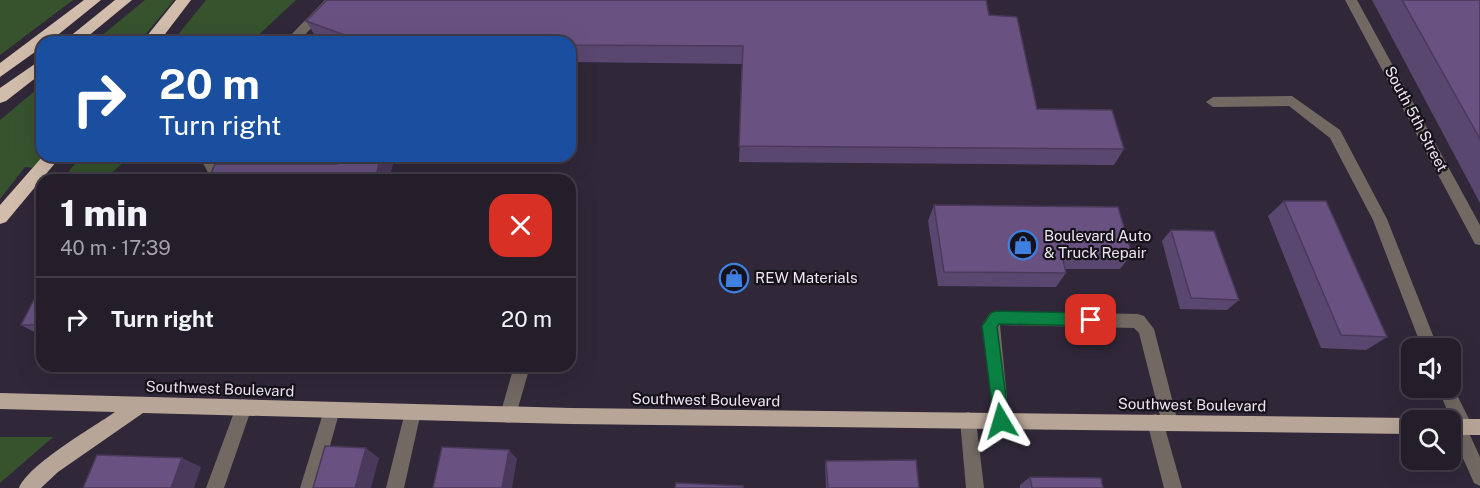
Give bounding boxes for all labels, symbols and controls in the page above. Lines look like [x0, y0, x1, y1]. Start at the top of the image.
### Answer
text: 20 m [159, 59, 260, 108]
icon: right [60, 60, 138, 138]
street label: South 5th Street [1381, 63, 1451, 175]
text: Turn right [159, 109, 282, 141]
text: 1 min [60, 192, 148, 234]
button: close [489, 194, 552, 257]
place label: Boulevard Auto & Truck Repair [1044, 227, 1151, 261]
shop icon: Boulevard Auto & Truck Repair [1007, 229, 1039, 261]
text: 40 m · 17:39 [60, 236, 171, 260]
shop icon: REW Materials [718, 262, 750, 294]
place label: REW Materials [755, 269, 858, 286]
pin [1065, 294, 1116, 345]
icon: right [60, 303, 93, 336]
icon: arrive [1074, 303, 1107, 336]
text: Turn right [111, 306, 214, 332]
text: 20 m [501, 306, 552, 332]
map controls [1401, 338, 1461, 470]
button: sound [1401, 338, 1461, 398]
street label: Southwest Boulevard [145, 377, 295, 400]
position arrow [969, 389, 1033, 453]
street label: Southwest Boulevard [632, 390, 780, 409]
street label: Southwest Boulevard [1118, 395, 1266, 414]
button: search [1401, 410, 1461, 470]

